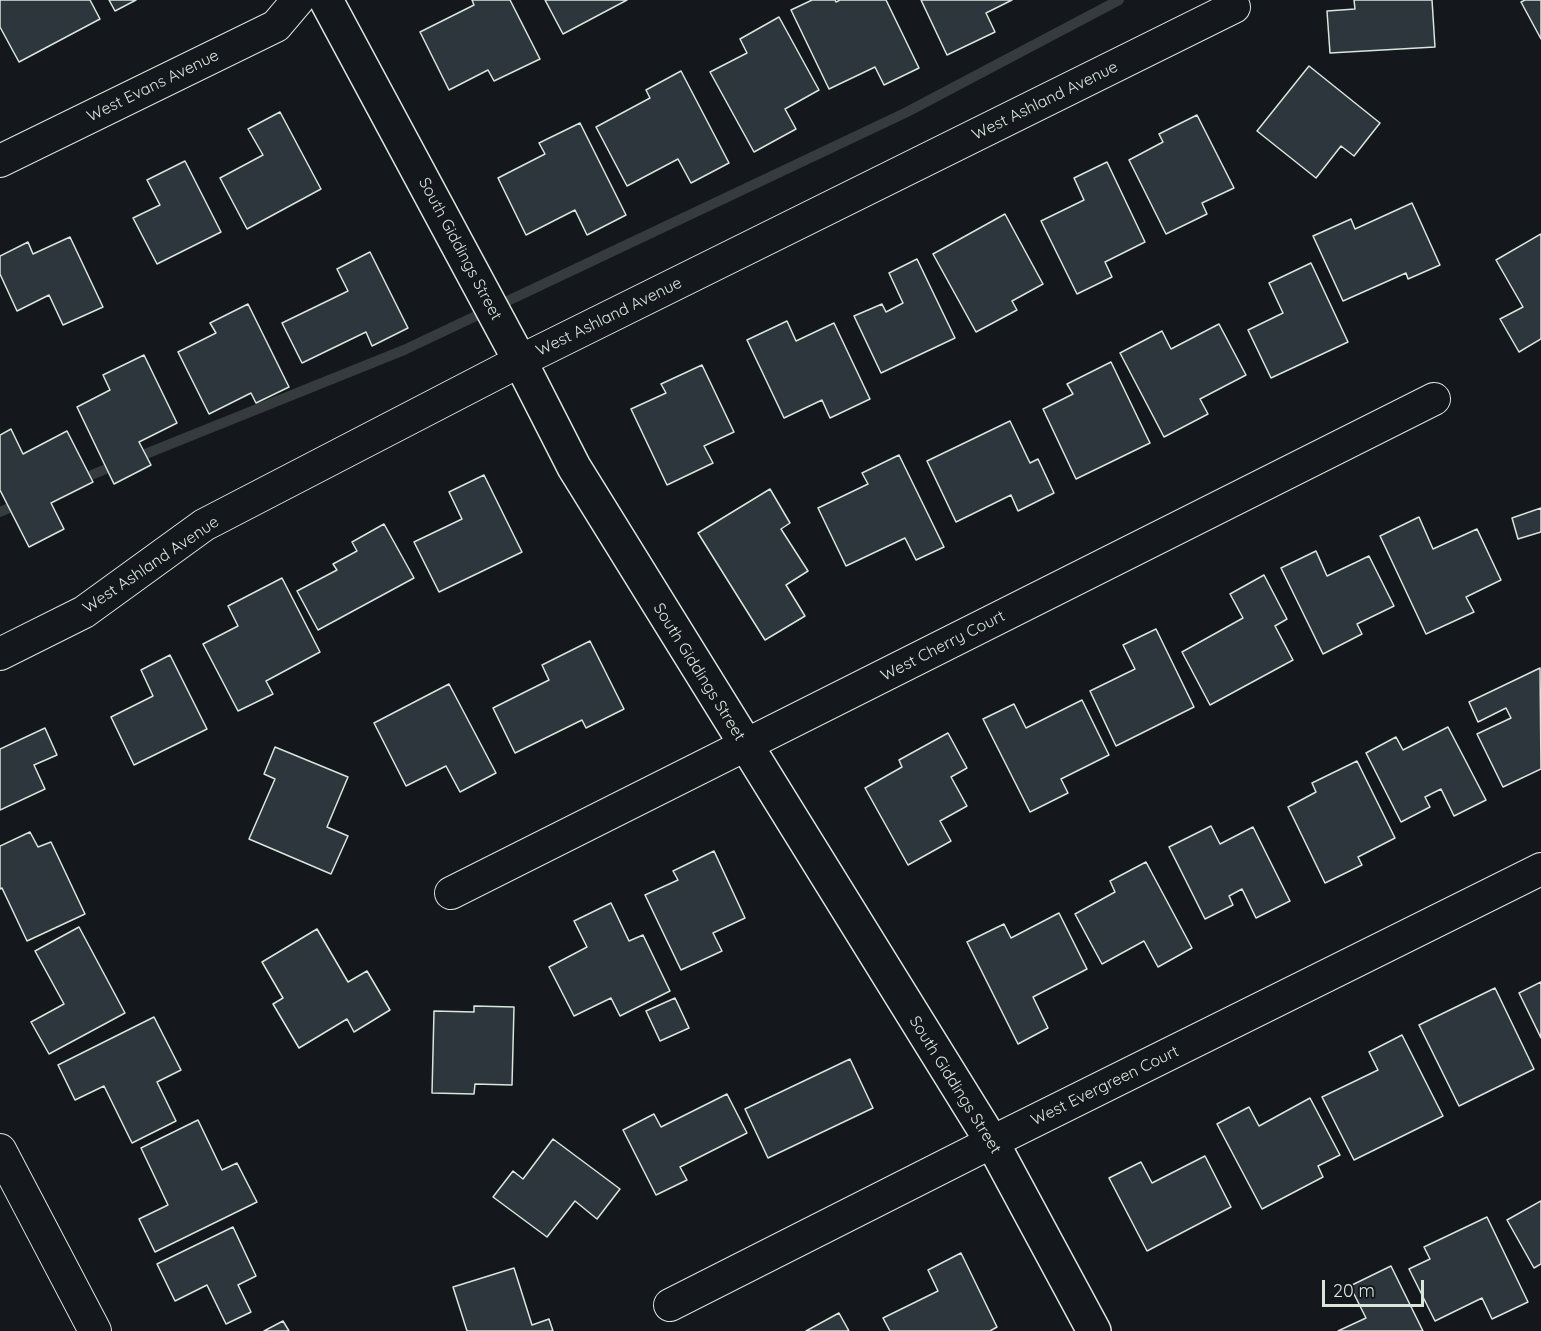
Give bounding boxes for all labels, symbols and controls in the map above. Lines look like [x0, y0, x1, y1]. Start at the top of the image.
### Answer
street label: West Evans Avenue [84, 46, 222, 126]
street label: West Ashland Avenue [969, 57, 1121, 145]
street label: South Giddings Street [414, 174, 506, 324]
street label: West Ashland Avenue [533, 273, 685, 361]
street label: West Ashland Avenue [79, 512, 223, 618]
street label: South Giddings Street [649, 600, 749, 744]
street label: West Cherry Court [878, 606, 1008, 686]
street label: South Giddings Street [905, 1013, 1005, 1157]
street label: West Evergreen Court [1028, 1042, 1182, 1130]
scale bar [1325, 1268, 1427, 1306]
text: 20 m [1333, 1279, 1375, 1302]

